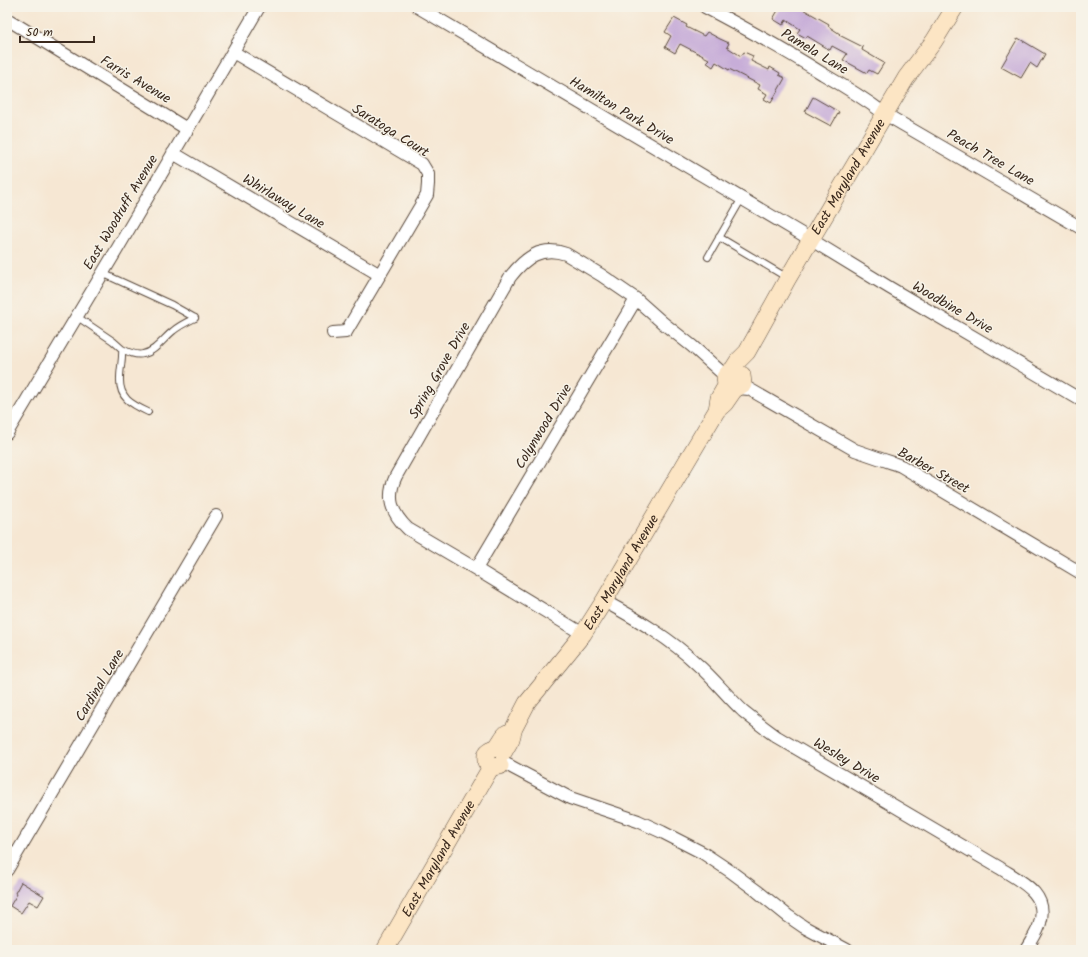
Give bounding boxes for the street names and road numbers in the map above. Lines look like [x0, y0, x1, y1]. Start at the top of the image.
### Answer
street label: Pamela Lane [777, 23, 853, 81]
street label: Farris Avenue [96, 50, 176, 110]
street label: Hamilton Park Drive [565, 71, 679, 151]
street label: Saratoga Court [348, 98, 434, 164]
street label: East Maryland Avenue [806, 114, 892, 240]
street label: Peach Tree Lane [943, 124, 1039, 192]
street label: East Woodruff Avenue [78, 150, 164, 274]
street label: Whirlaway Lane [238, 169, 329, 235]
street label: Woodbine Drive [908, 276, 998, 340]
street label: Spring Grove Drive [403, 317, 477, 423]
street label: Colynwood Drive [510, 379, 578, 473]
street label: Barber Street [893, 442, 974, 500]
street label: East Maryland Avenue [578, 510, 665, 635]
street label: Cardinal Lane [70, 645, 130, 726]
street label: Wesley Drive [809, 732, 885, 790]
street label: East Maryland Avenue [396, 796, 482, 921]

